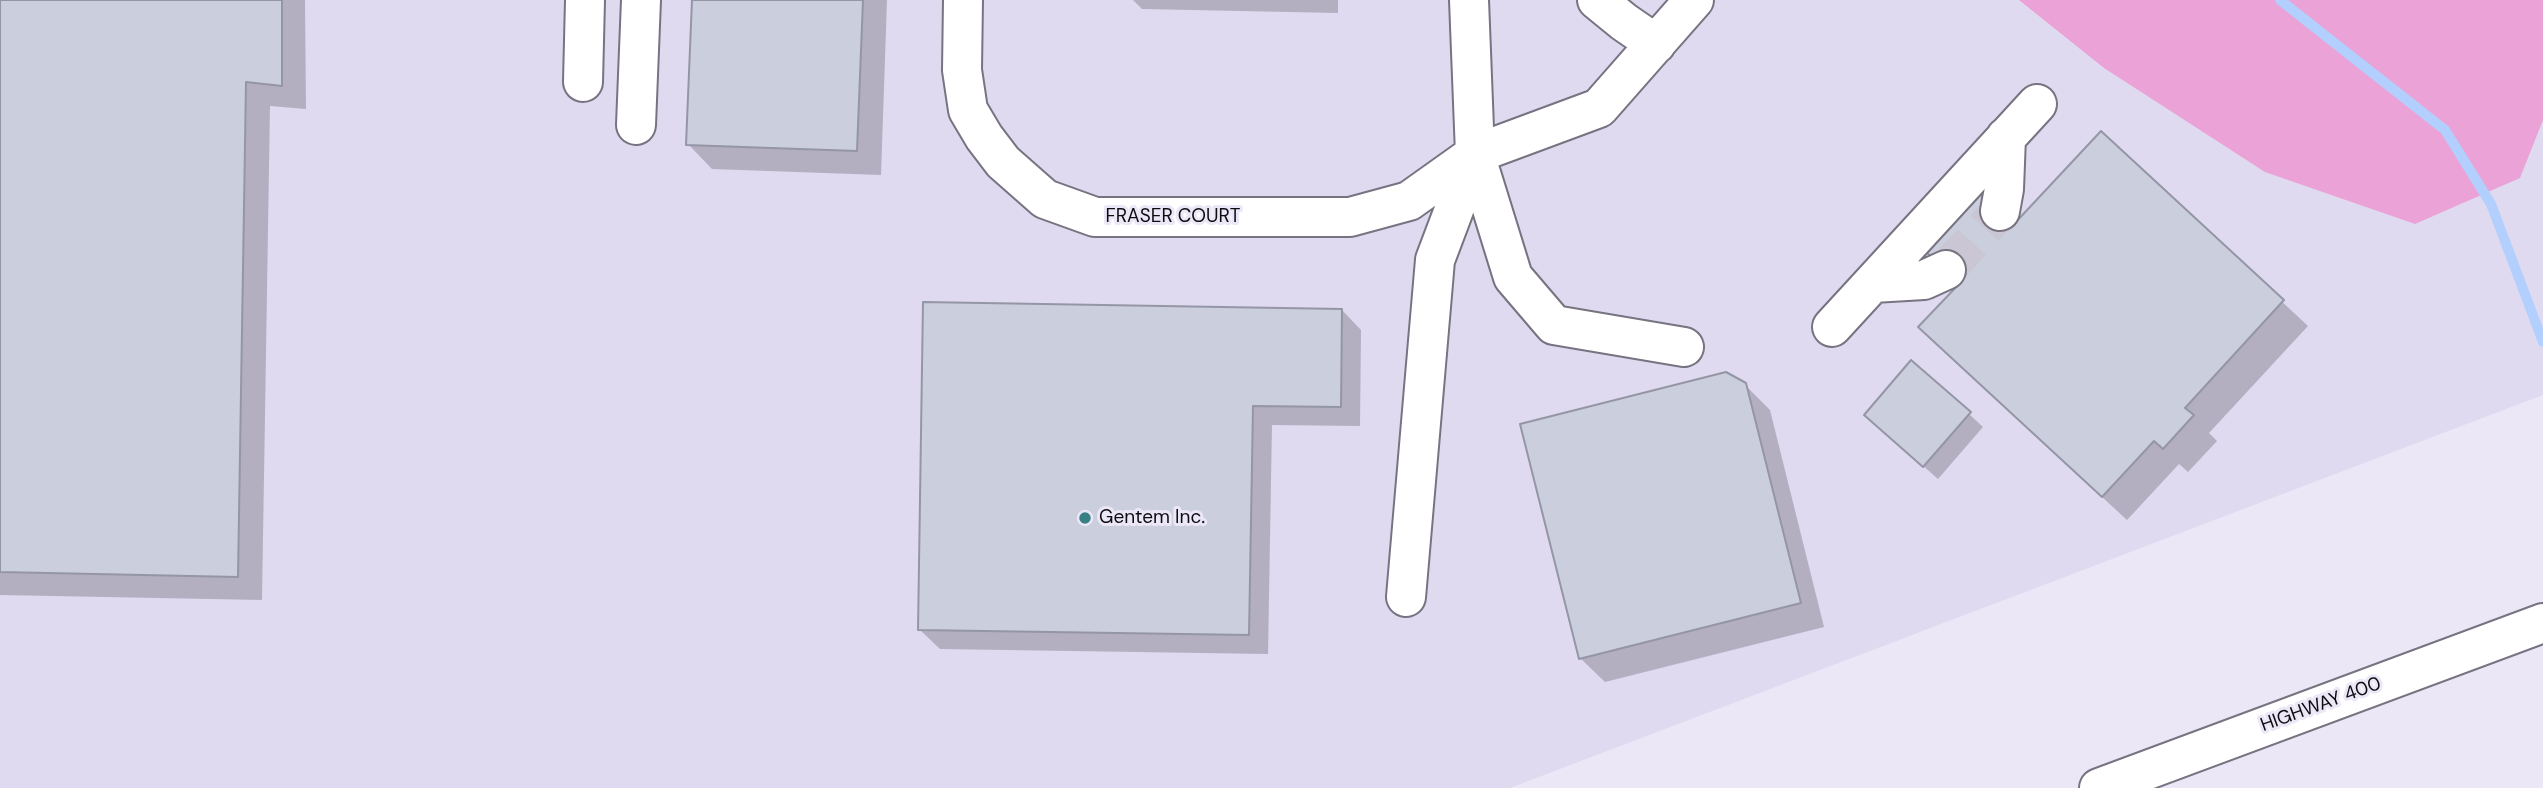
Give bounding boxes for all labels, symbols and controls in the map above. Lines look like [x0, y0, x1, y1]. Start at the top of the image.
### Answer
street label: FRASER COURT [1106, 206, 1240, 228]
place label: Gentem Inc. [1099, 507, 1205, 529]
marker: Gentem Inc. [1077, 510, 1093, 526]
street label: HIGHWAY 400 [2258, 673, 2384, 737]

